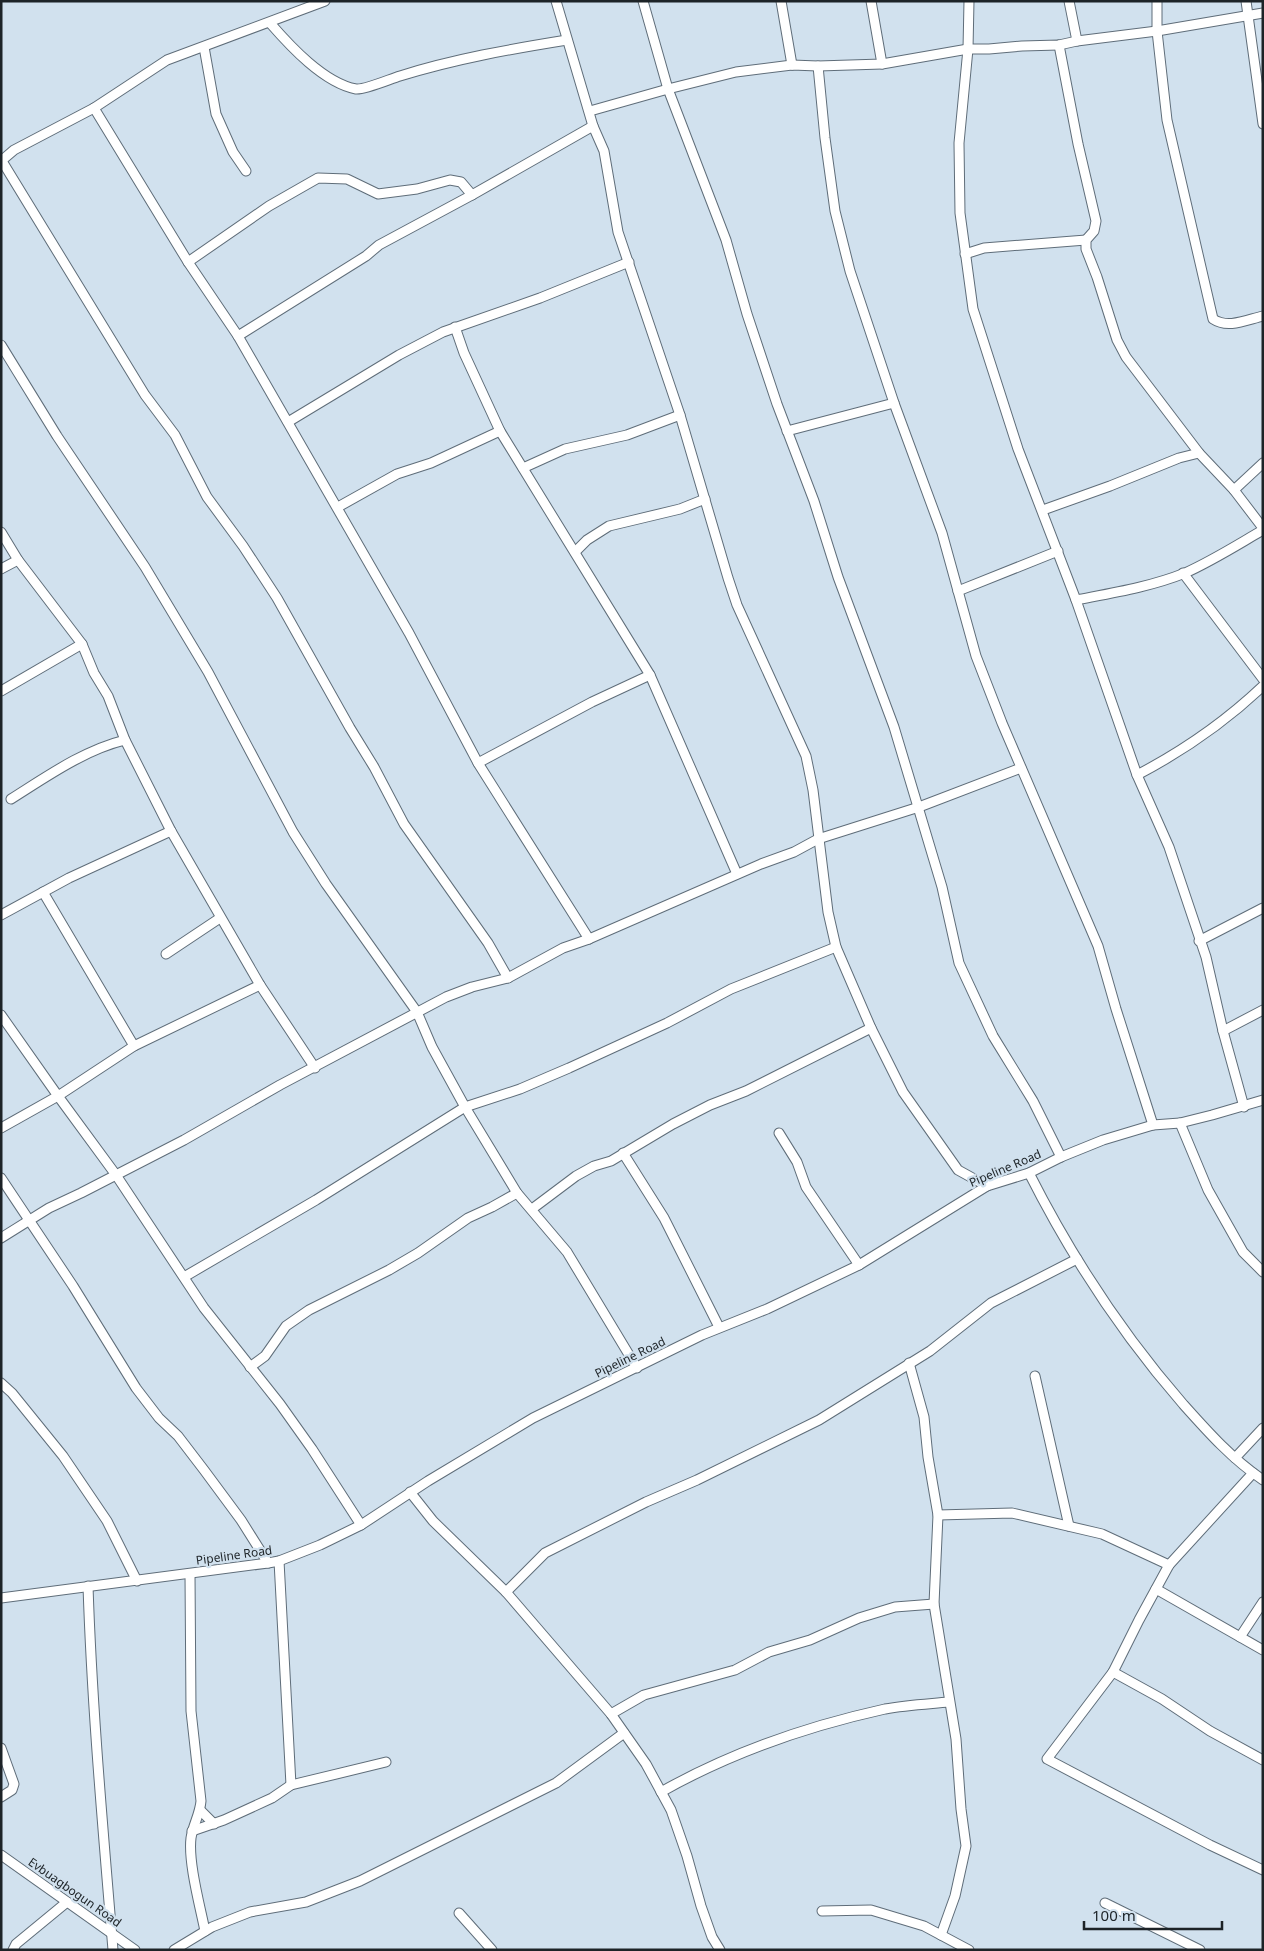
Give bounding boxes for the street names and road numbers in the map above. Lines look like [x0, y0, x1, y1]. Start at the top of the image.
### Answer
street label: Pipeline Road [966, 1145, 1044, 1191]
street label: Pipeline Road [592, 1333, 668, 1381]
street label: Pipeline Road [195, 1541, 273, 1569]
street label: Evbuagbogun Road [25, 1853, 125, 1931]

